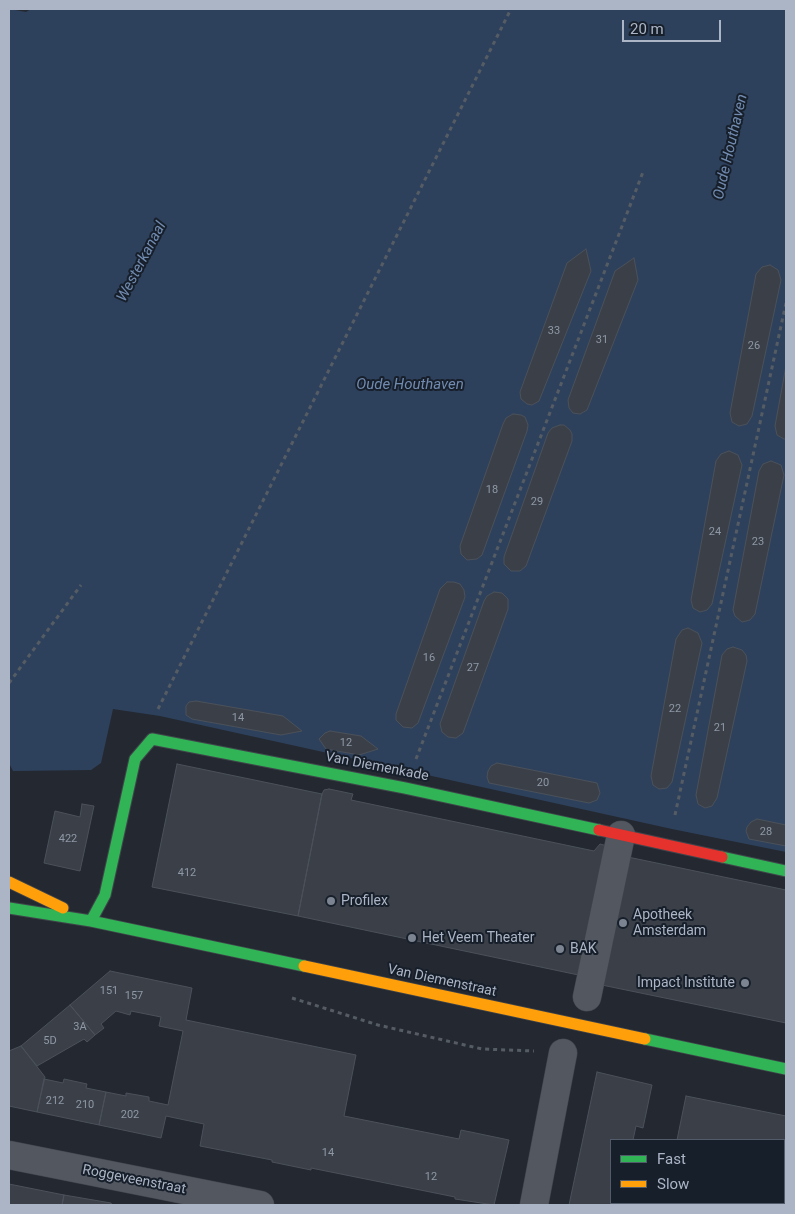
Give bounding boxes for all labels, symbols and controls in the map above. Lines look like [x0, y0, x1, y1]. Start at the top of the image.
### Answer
scale bar [625, 10, 724, 42]
text: 20 m [630, 20, 664, 38]
water label: Oude Houthaven [710, 93, 752, 201]
water label: Westerkanaal [113, 219, 171, 305]
house number: 33 [548, 324, 560, 338]
house number: 31 [596, 333, 608, 347]
house number: 26 [748, 339, 760, 353]
water label: Oude Houthaven [356, 376, 464, 394]
house number: 18 [486, 483, 498, 497]
house number: 29 [531, 495, 543, 509]
house number: 24 [709, 525, 721, 539]
house number: 23 [752, 535, 764, 549]
house number: 16 [423, 651, 435, 665]
house number: 27 [467, 661, 479, 675]
house number: 22 [669, 702, 681, 716]
house number: 14 [232, 711, 244, 725]
house number: 21 [714, 721, 726, 735]
house number: 12 [340, 736, 352, 750]
street label: Van Diemenkade [324, 749, 430, 785]
house number: 20 [537, 776, 549, 790]
house number: 28 [760, 825, 772, 839]
house number: 422 [59, 832, 77, 846]
house number: 412 [178, 866, 196, 880]
place label: Profilex [341, 893, 388, 909]
marker: Profilex [325, 895, 337, 907]
place label: Apotheek Amsterdam [633, 907, 706, 940]
marker: Apotheek Amsterdam [617, 917, 629, 929]
place label: Het Veem Theater [422, 930, 535, 946]
marker: Het Veem Theater [406, 932, 418, 944]
place label: BAK [570, 941, 597, 957]
marker: BAK [554, 943, 566, 955]
street label: Van Diemenstraat [386, 961, 498, 1001]
place label: Impact Institute [637, 975, 735, 991]
marker: Impact Institute [739, 977, 751, 989]
house number: 151 [100, 984, 118, 998]
house number: 157 [125, 989, 143, 1003]
house number: 3A [73, 1020, 87, 1034]
house number: 5D [43, 1034, 57, 1048]
house number: 212 [46, 1094, 64, 1108]
house number: 210 [76, 1098, 94, 1112]
house number: 202 [121, 1108, 139, 1122]
legend [610, 1139, 785, 1204]
house number: 14 [322, 1146, 334, 1160]
text: Fast [657, 1150, 686, 1168]
street label: Roggeveenstraat [81, 1162, 187, 1198]
house number: 12 [425, 1170, 437, 1184]
text: Slow [657, 1175, 689, 1193]

